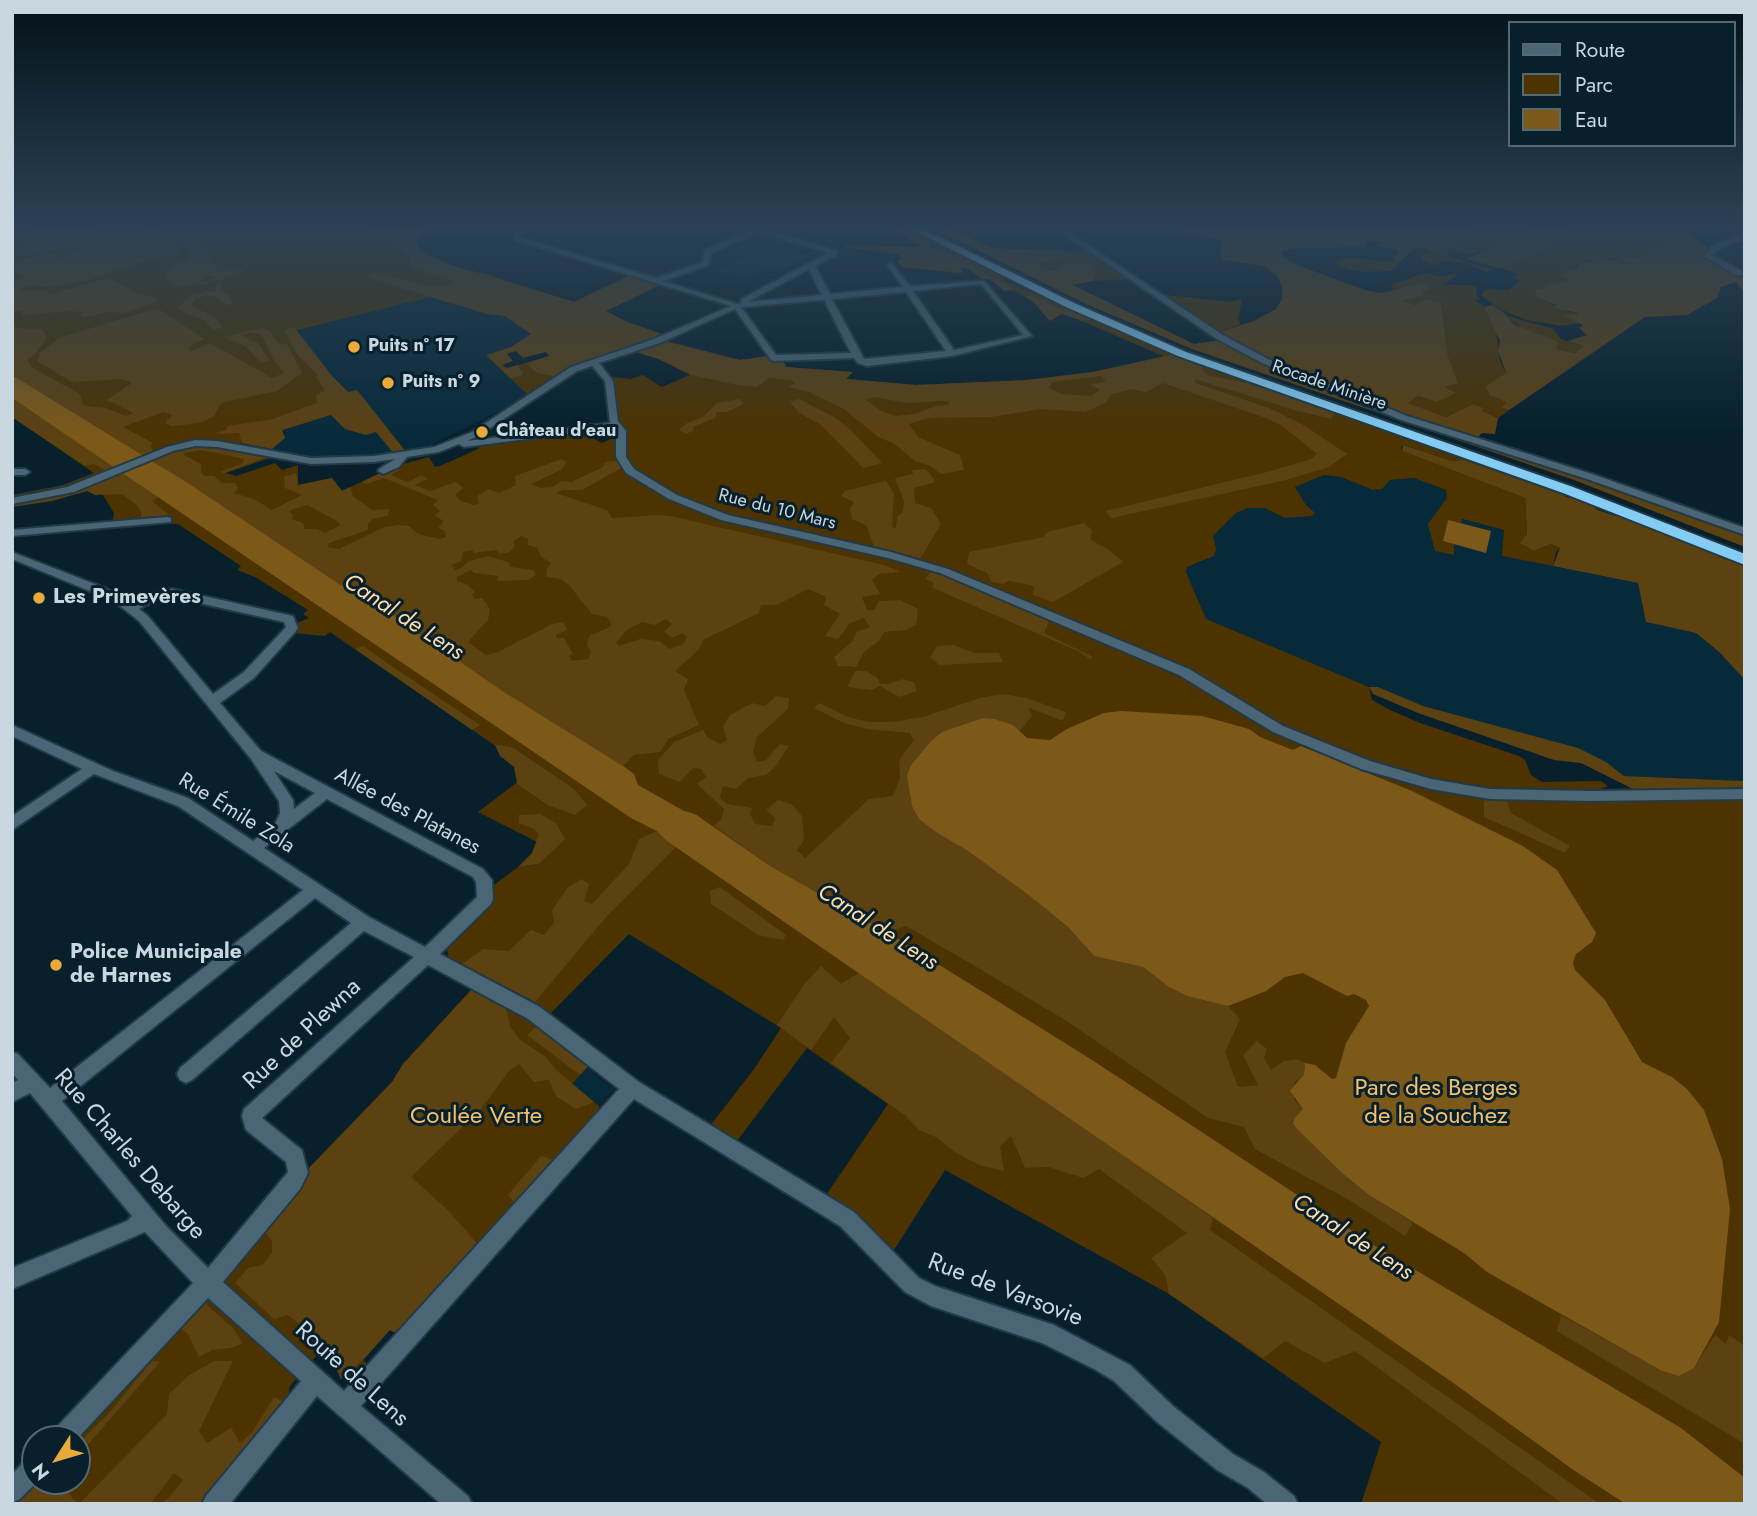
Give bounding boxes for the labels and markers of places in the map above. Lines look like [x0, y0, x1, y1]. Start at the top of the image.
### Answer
place label: Puits n° 17 [368, 336, 455, 358]
marker: Puits n° 17 [346, 339, 362, 355]
place label: Puits n° 9 [402, 372, 481, 394]
marker: Puits n° 9 [380, 375, 396, 391]
place label: Château d'eau [496, 421, 616, 443]
marker: Château d'eau [474, 424, 490, 440]
place label: Les Primevères [53, 585, 201, 611]
marker: Les Primevères [31, 590, 47, 606]
place label: Police Municipale de Harnes [70, 940, 242, 990]
marker: Police Municipale de Harnes [48, 957, 64, 973]

